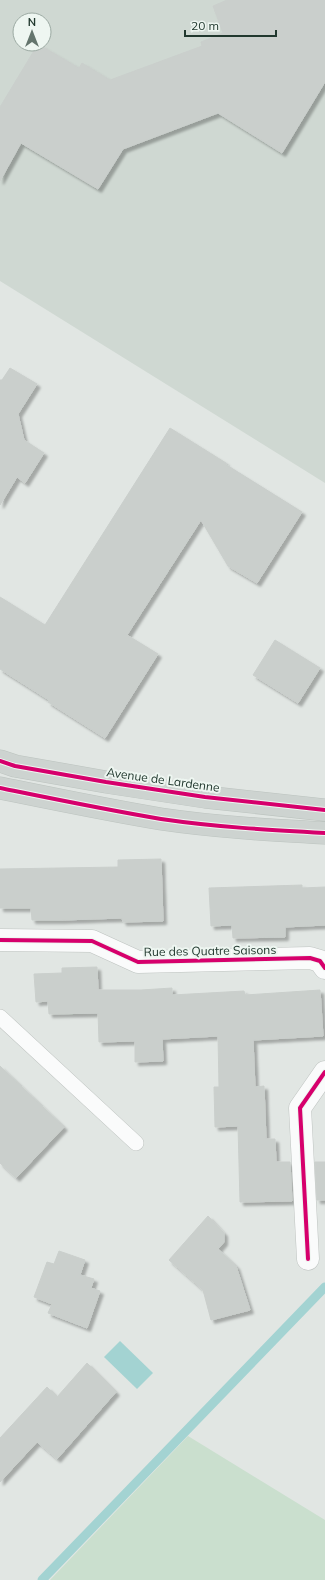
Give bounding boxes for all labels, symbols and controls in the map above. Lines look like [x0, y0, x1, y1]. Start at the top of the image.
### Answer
north arrow [12, 12, 52, 52]
scale bar [185, 12, 276, 38]
text: N [28, 15, 36, 29]
text: 20 m [191, 18, 219, 33]
street label: Avenue de Lardenne [106, 764, 221, 795]
street label: Rue des Quatre Saisons [144, 942, 276, 959]

